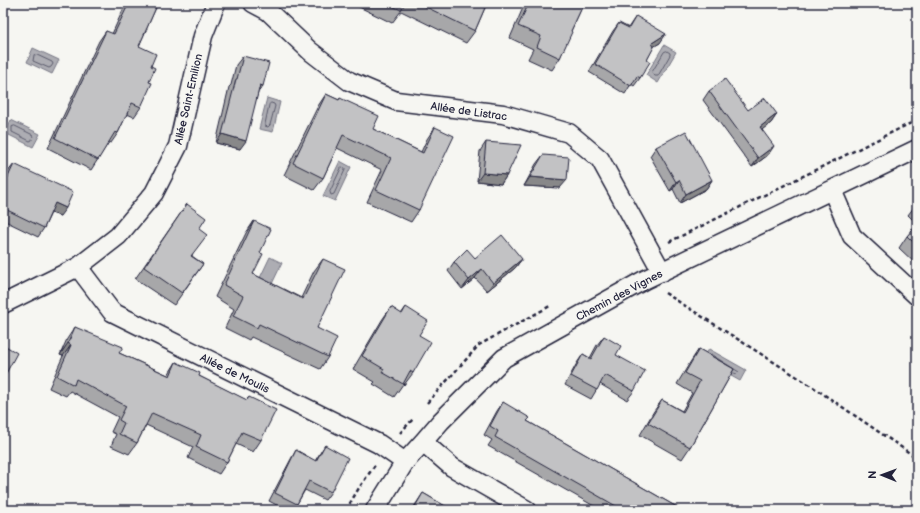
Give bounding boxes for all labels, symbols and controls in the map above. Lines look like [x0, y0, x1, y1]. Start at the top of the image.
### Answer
street label: Allée Saint-Emilion [172, 52, 205, 146]
street label: Allée de Listrac [430, 100, 508, 123]
street label: Chemin des Vignes [574, 267, 665, 324]
street label: Allée de Moulis [198, 351, 272, 396]
north arrow [862, 455, 902, 495]
text: N [866, 471, 879, 479]

